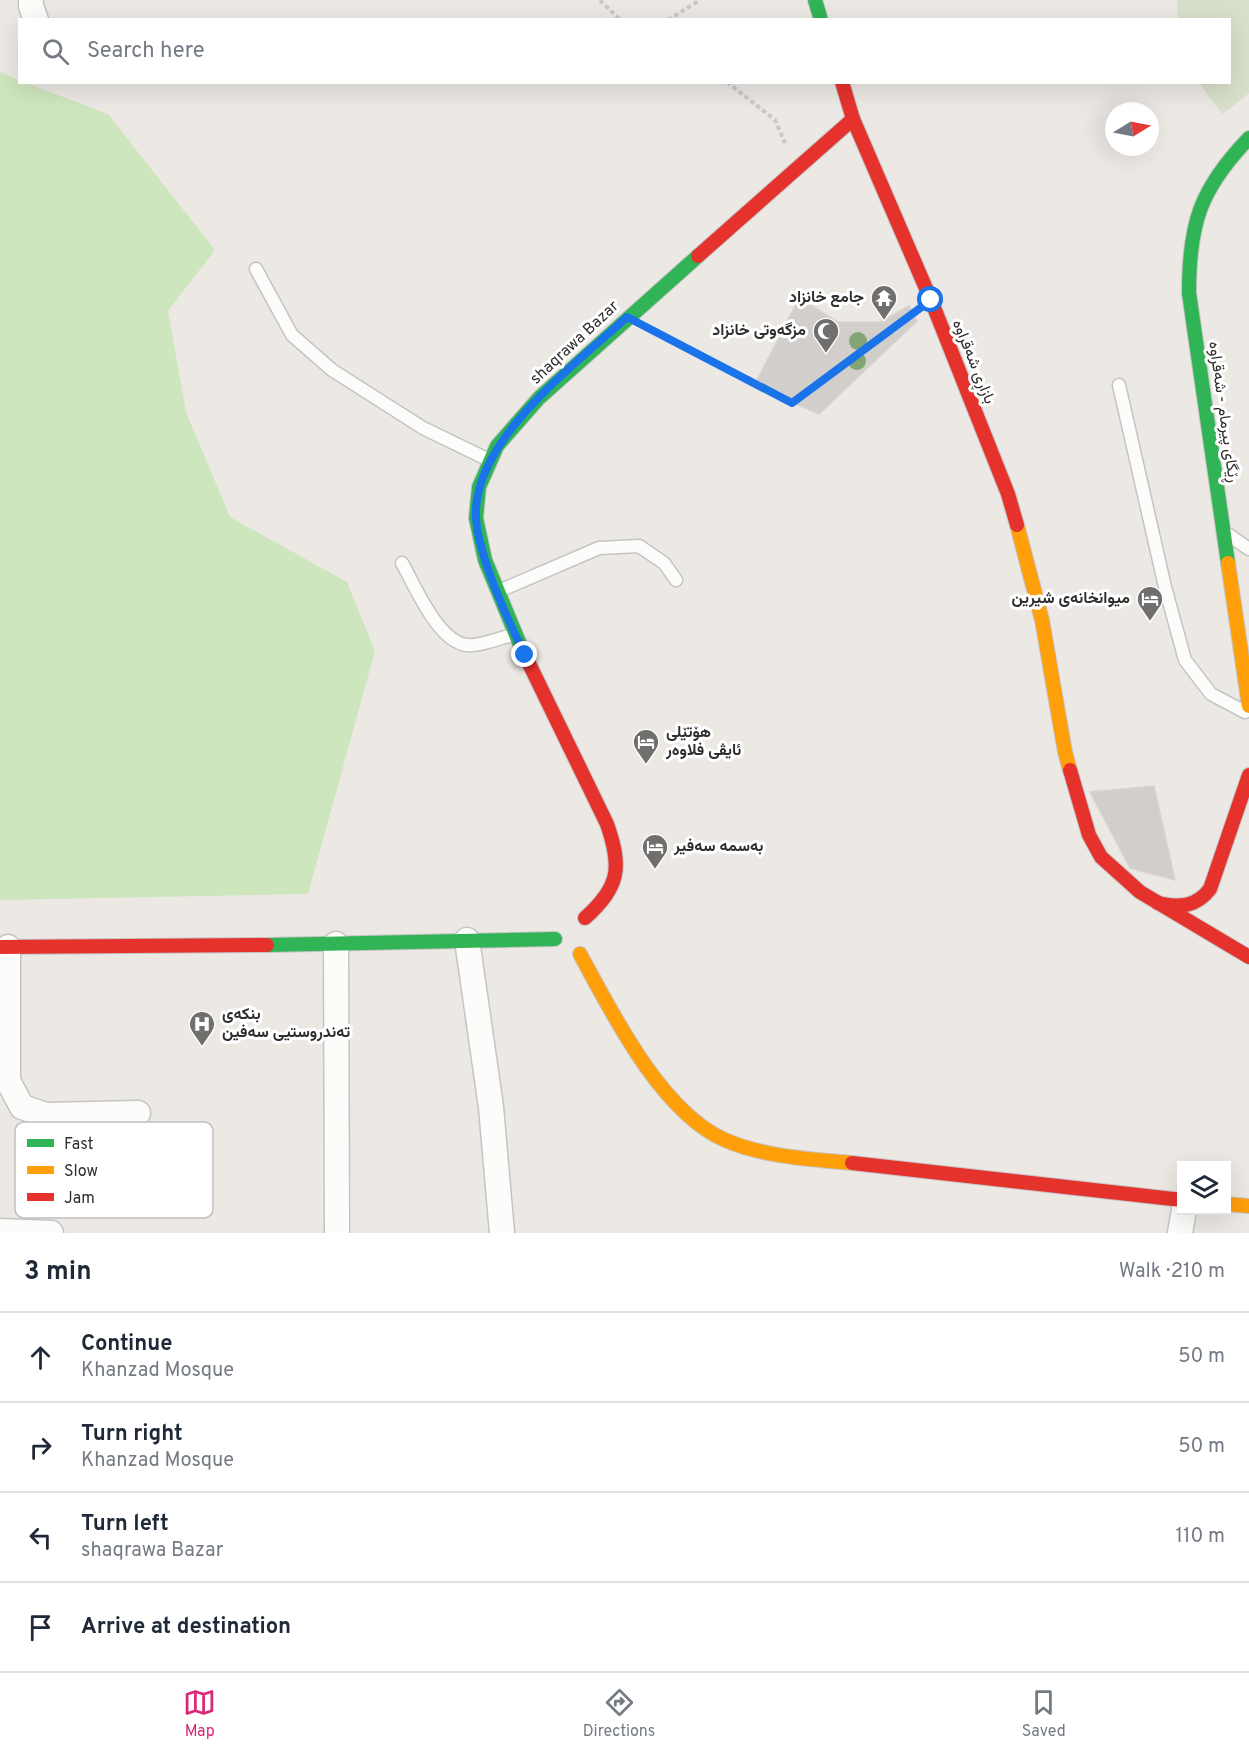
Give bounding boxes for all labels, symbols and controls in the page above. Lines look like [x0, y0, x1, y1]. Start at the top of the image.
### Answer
search box [18, 18, 1231, 84]
icon: search [39, 35, 72, 68]
text: Search here [87, 38, 205, 65]
north arrow [1105, 102, 1159, 156]
temple icon: جامع خانزاد [869, 283, 899, 321]
route start [917, 286, 943, 312]
place label: جامع خانزاد [789, 288, 864, 308]
street label: shaqrawa Bazar [527, 297, 623, 389]
mosque icon: مزگەوتی خانزاد [811, 316, 841, 354]
street label: بازاڕی شەقراوە [946, 317, 999, 407]
place label: مزگەوتی خانزاد [712, 321, 806, 341]
street label: ڕێگای پیرمام - شەقراوە [1202, 340, 1243, 484]
hotel icon: میوانخانەی شیرین [1135, 584, 1165, 622]
place label: میوانخانەی شیرین [1012, 589, 1130, 609]
route end [511, 641, 537, 667]
place label: ھۆتێلی ئایڤی فلاوەر [665, 723, 741, 761]
hotel icon: ھۆتێلی ئایڤی فلاوەر [631, 727, 661, 765]
hotel icon: بەسمە سەفیر [640, 832, 670, 870]
place label: بەسمە سەفیر [673, 837, 763, 857]
place label: بنكەی تەندروستیی سەفین [222, 1005, 350, 1043]
hospital icon: بنكەی تەندروستیی سەفین [187, 1009, 217, 1047]
legend [15, 1122, 213, 1218]
text: Fast [64, 1135, 94, 1155]
map controls [1177, 1161, 1231, 1215]
button: layers [1177, 1161, 1231, 1215]
text: Slow [64, 1162, 98, 1182]
text: Jam [64, 1189, 95, 1209]
text: 3 min [24, 1256, 92, 1289]
text: Walk · 210 m [1119, 1259, 1225, 1285]
text: Continue [81, 1331, 172, 1358]
icon: ahead [24, 1341, 57, 1374]
text: 50 m [1178, 1344, 1225, 1370]
text: Khanzad Mosque [81, 1358, 234, 1384]
text: Turn right [81, 1421, 183, 1448]
icon: right [24, 1431, 57, 1464]
text: 50 m [1178, 1434, 1225, 1460]
text: Khanzad Mosque [81, 1448, 234, 1474]
text: Turn left [81, 1511, 169, 1538]
icon: left [24, 1521, 57, 1554]
text: 110 m [1176, 1524, 1225, 1550]
text: shaqrawa Bazar [81, 1538, 223, 1564]
icon: arrive [24, 1611, 57, 1644]
text: Arrive at destination [81, 1614, 291, 1641]
tab: Map [183, 1686, 216, 1742]
tab: Directions [583, 1686, 655, 1742]
tab: Saved [1022, 1686, 1066, 1742]

